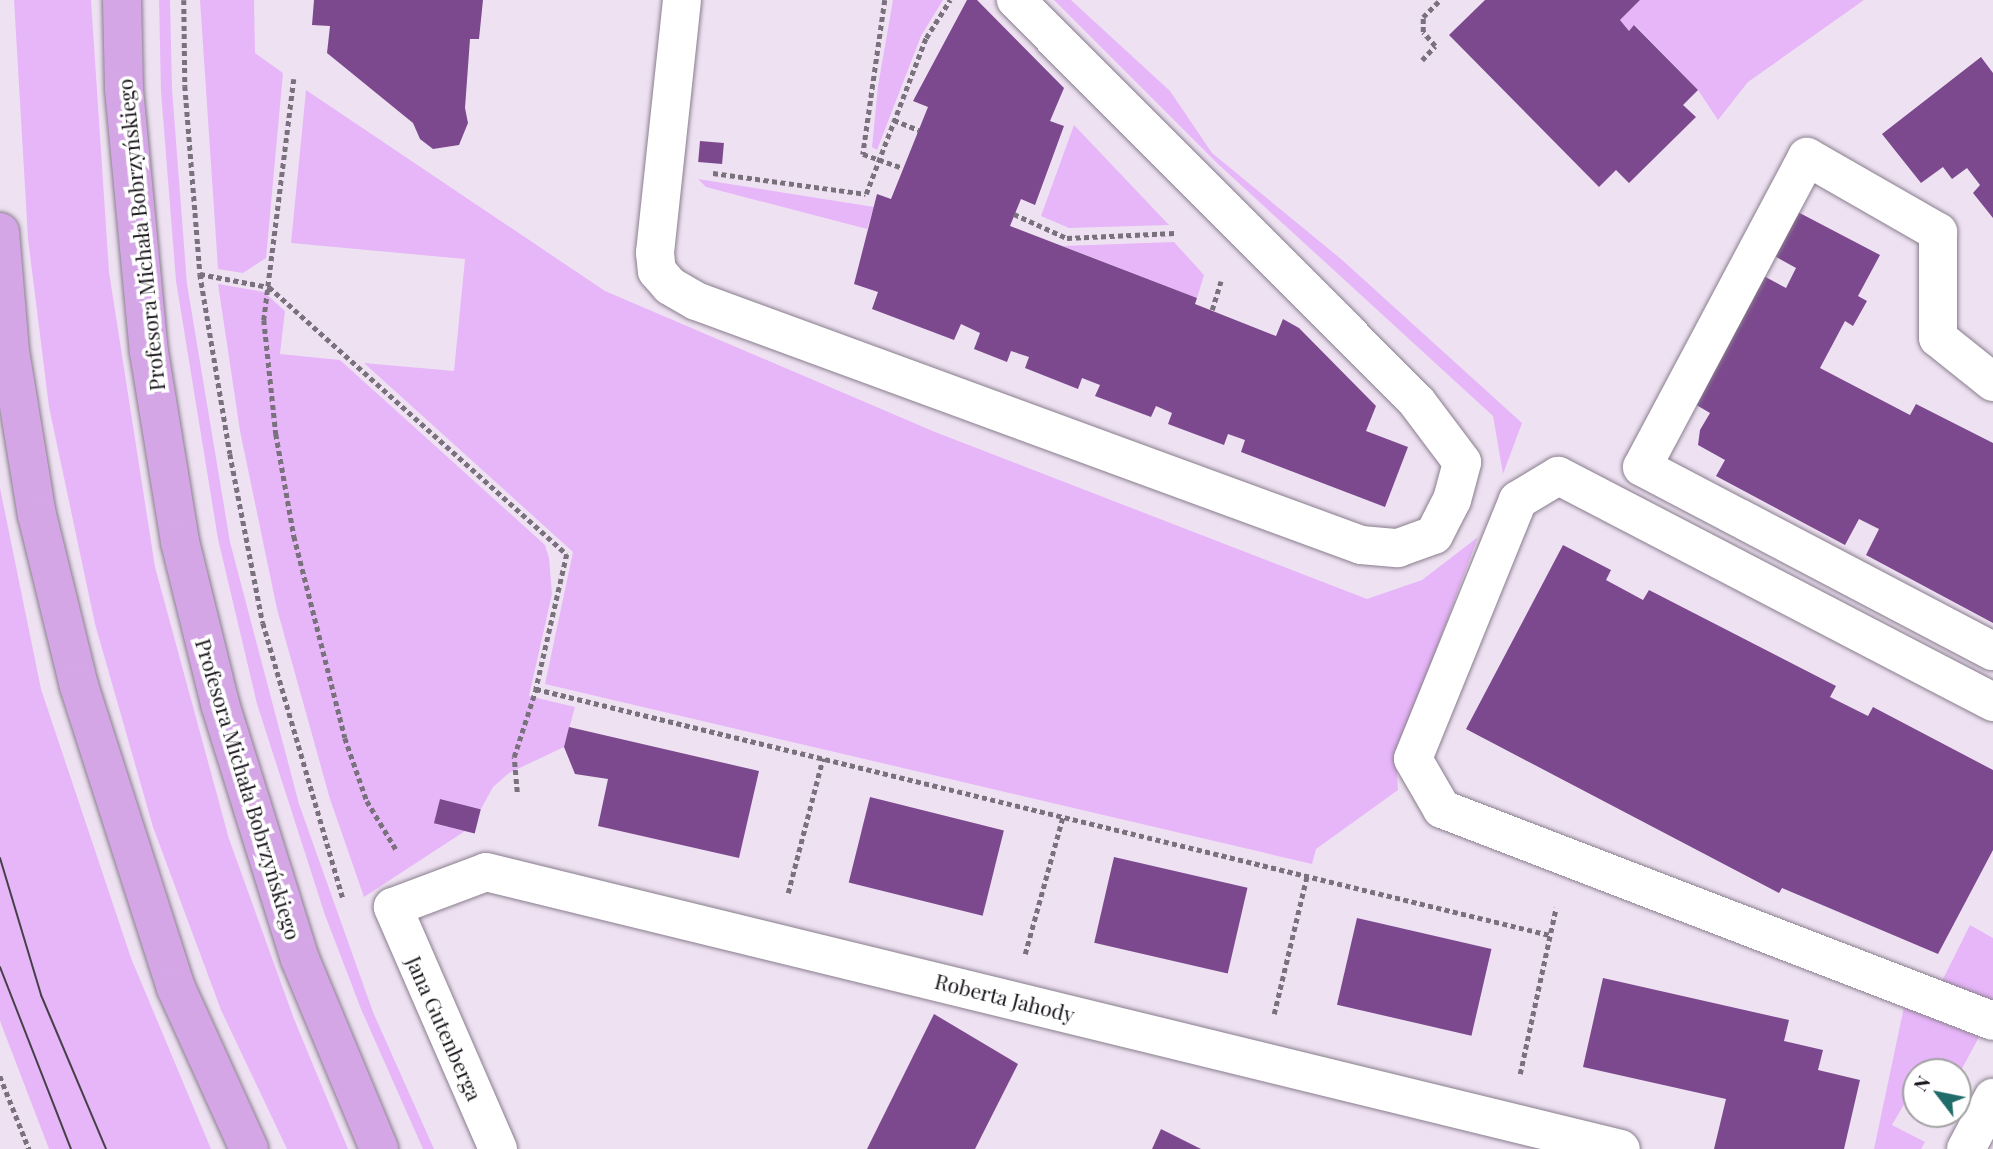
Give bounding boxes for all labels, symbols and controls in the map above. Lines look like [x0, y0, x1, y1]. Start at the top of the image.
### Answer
street label: Profesora Michała Bobrzyńskiego [111, 78, 169, 392]
street label: Profesora Michała Bobrzyńskiego [191, 635, 307, 943]
street label: Jana Gutenberga [402, 952, 488, 1104]
street label: Roberta Jahody [932, 967, 1078, 1027]
north arrow [1902, 1058, 1972, 1128]
text: N [1906, 1070, 1936, 1096]

